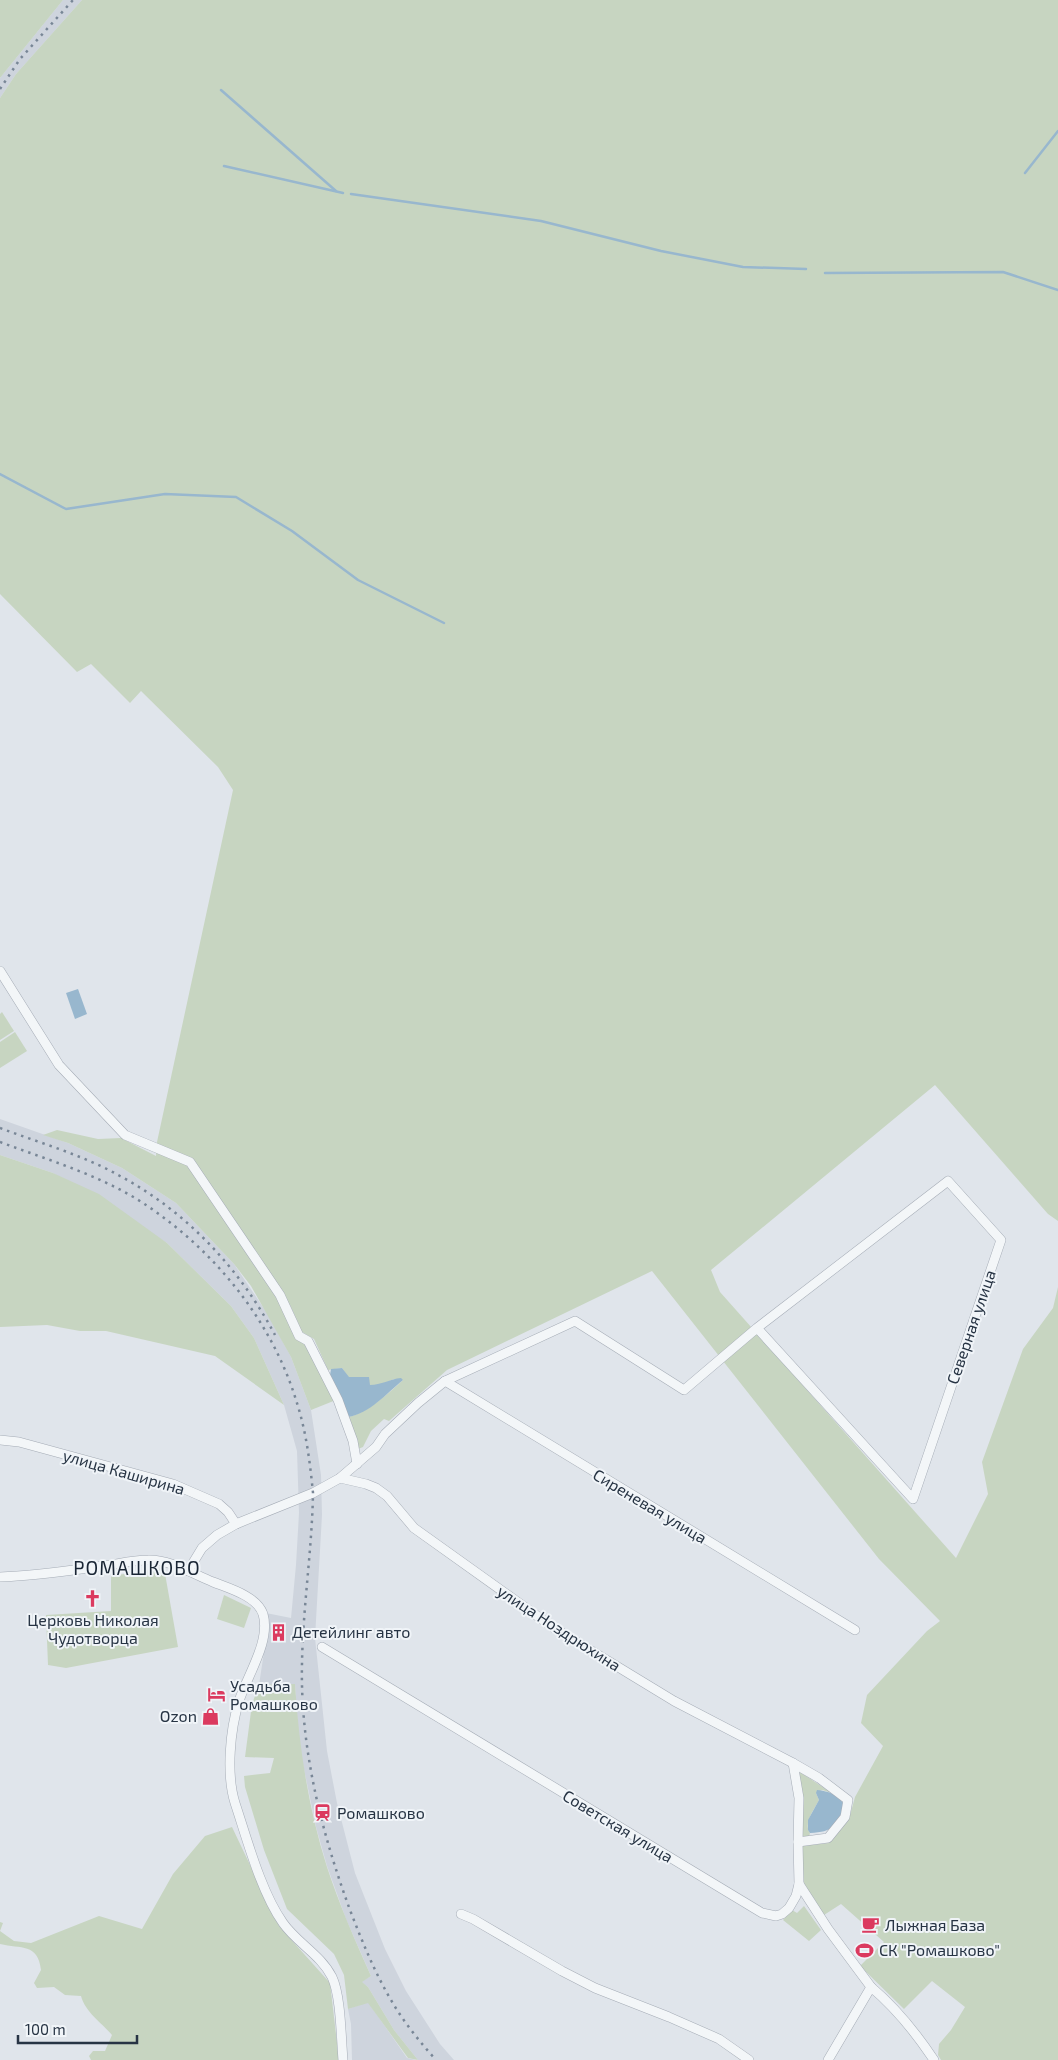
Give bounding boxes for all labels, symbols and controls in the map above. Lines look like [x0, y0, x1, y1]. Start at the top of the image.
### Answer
street label: Северная улица [942, 1267, 1000, 1387]
street label: улица Каширина [61, 1445, 187, 1499]
street label: Сиреневая улица [590, 1464, 710, 1548]
district label: РОМАШКОВО [73, 1556, 201, 1579]
street label: улица Ноздрюхина [493, 1581, 625, 1675]
church icon: Церковь Николая Чудотворца [83, 1588, 103, 1608]
place label: Церковь Николая Чудотворца [27, 1610, 159, 1648]
building icon: Детейлинг авто [268, 1622, 288, 1642]
place label: Детейлинг авто [292, 1622, 410, 1641]
place label: Усадьба Ромашково [230, 1676, 318, 1713]
hotel icon: Усадьба Ромашково [206, 1685, 226, 1705]
place label: Ozon [160, 1706, 197, 1725]
shop icon: Ozon [201, 1706, 221, 1726]
street label: Советская улица [559, 1785, 677, 1867]
station icon: Ромашково [313, 1803, 333, 1823]
place label: Ромашково [337, 1803, 425, 1822]
cafe icon: Лыжная База [861, 1915, 881, 1935]
place label: Лыжная База [885, 1915, 985, 1934]
sports icon: СК "Ромашково" [855, 1940, 875, 1960]
place label: СК "Ромашково" [879, 1940, 1000, 1959]
scale bar [18, 2012, 136, 2044]
text: 100 m [25, 2020, 66, 2038]

